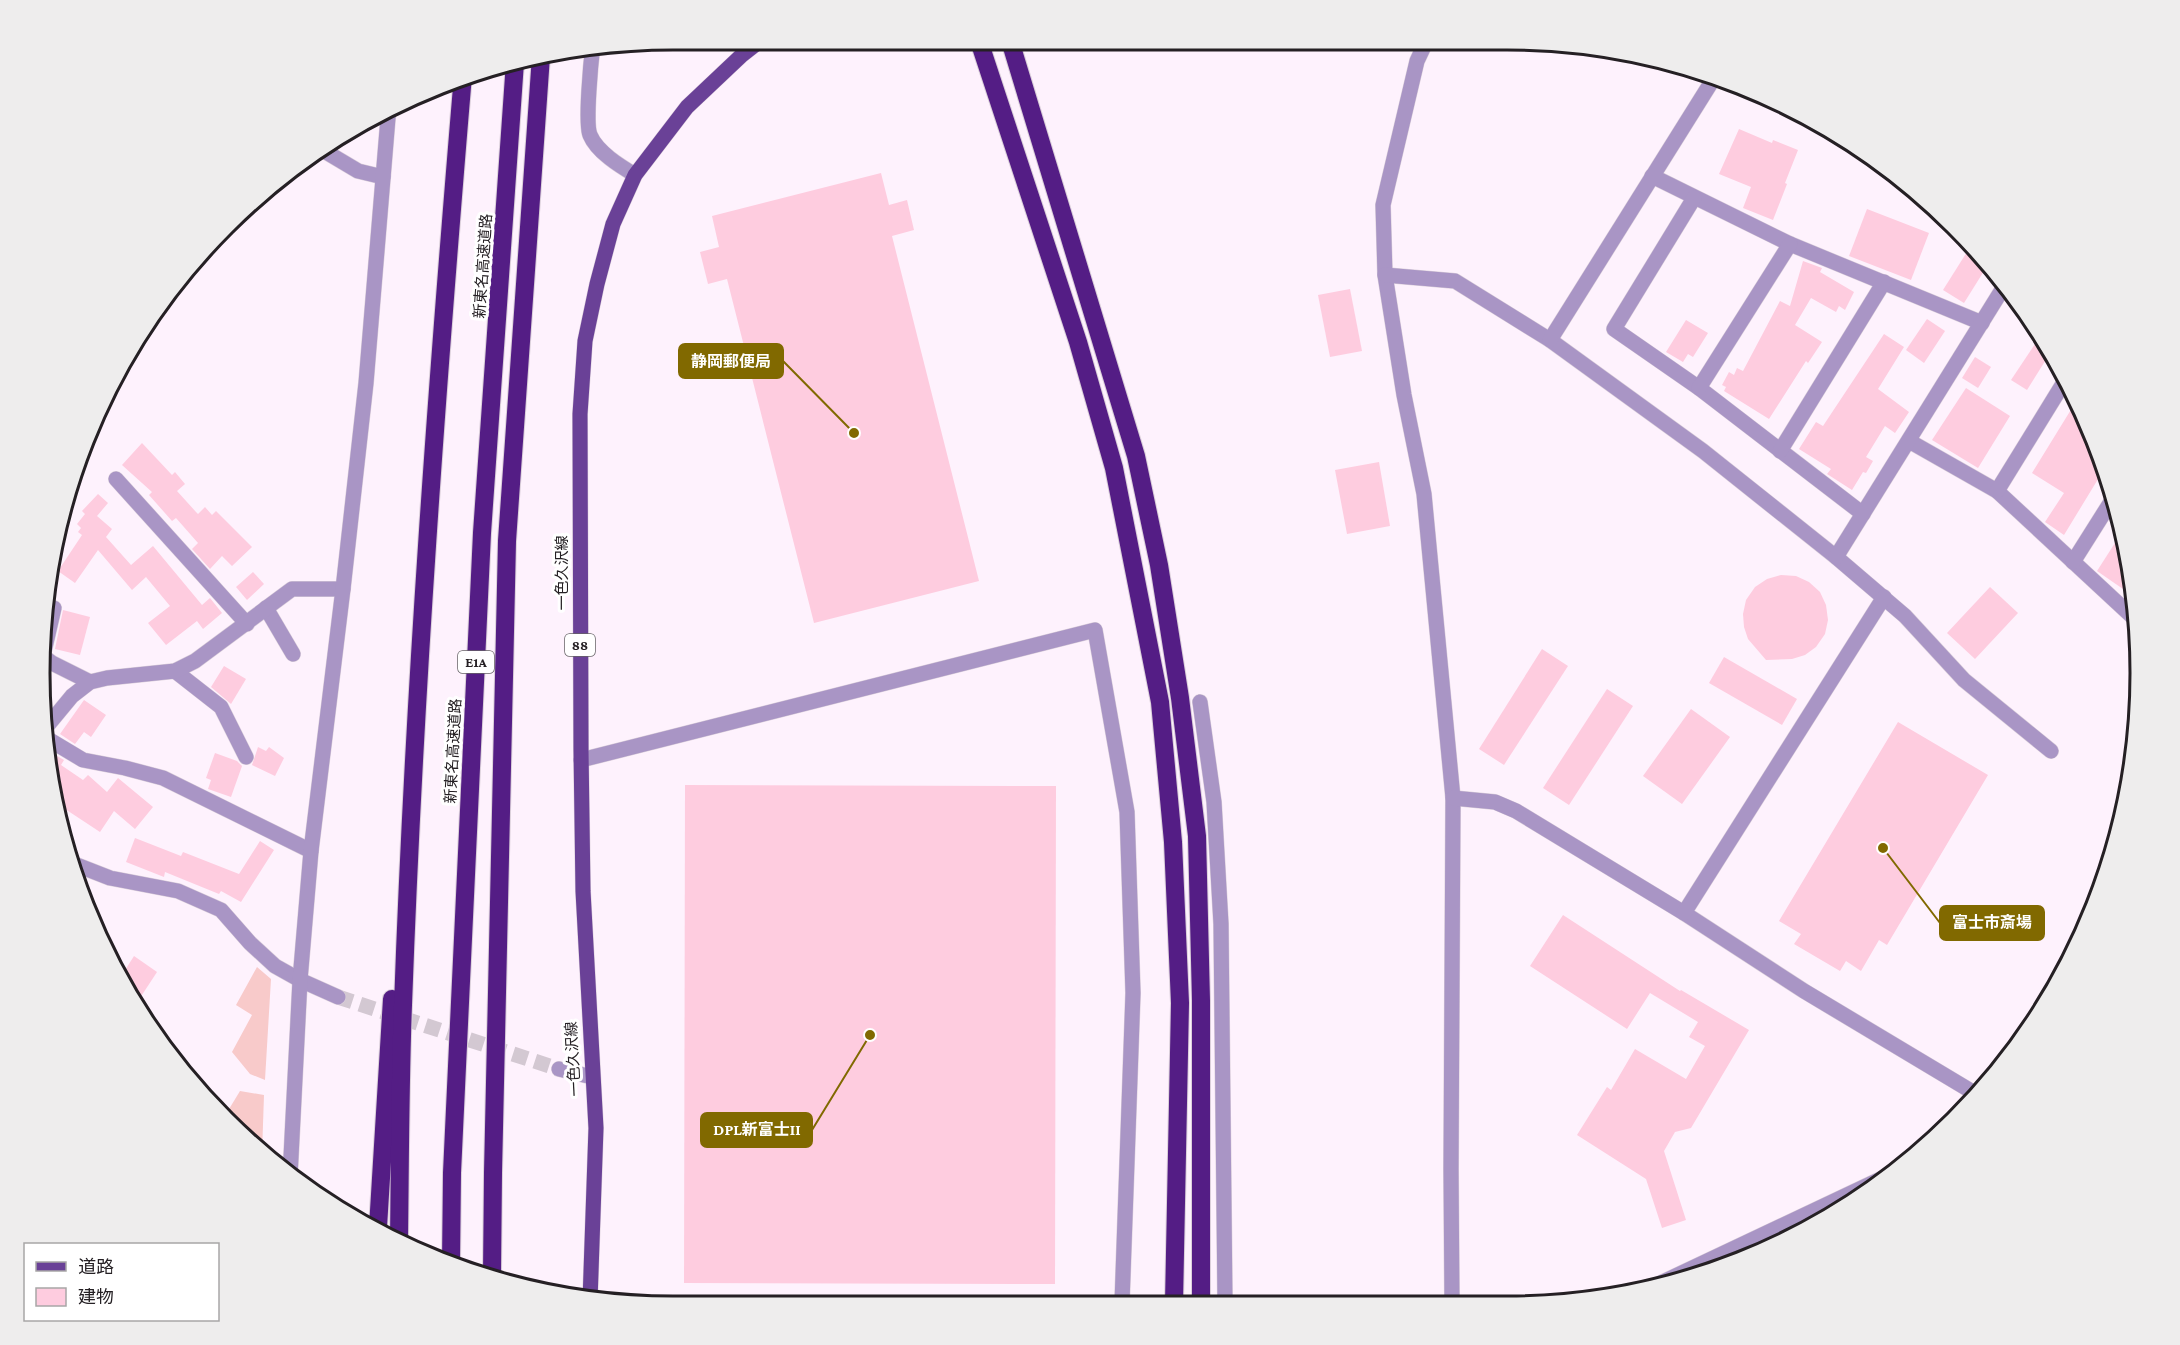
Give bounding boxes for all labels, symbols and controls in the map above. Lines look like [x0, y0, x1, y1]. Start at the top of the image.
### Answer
street label: 新東名高速道路 [471, 213, 495, 319]
callout: 静岡郵便局 [679, 344, 783, 378]
text: 静岡郵便局 [691, 353, 771, 370]
street label: 一色久沢線 [554, 535, 570, 611]
road number: 88 [565, 634, 595, 656]
road number: E1A [458, 651, 494, 673]
street label: 新東名高速道路 [442, 698, 464, 804]
callout: 富士市斎場 [1940, 906, 2044, 940]
text: 富士市斎場 [1952, 914, 2032, 931]
street label: 一色久沢線 [563, 1021, 583, 1097]
callout: DPL新富士II [701, 1113, 812, 1147]
text: DPL新富士II [713, 1121, 801, 1138]
legend [24, 1243, 219, 1321]
text: 道路 [78, 1257, 114, 1277]
text: 建物 [78, 1287, 114, 1307]

